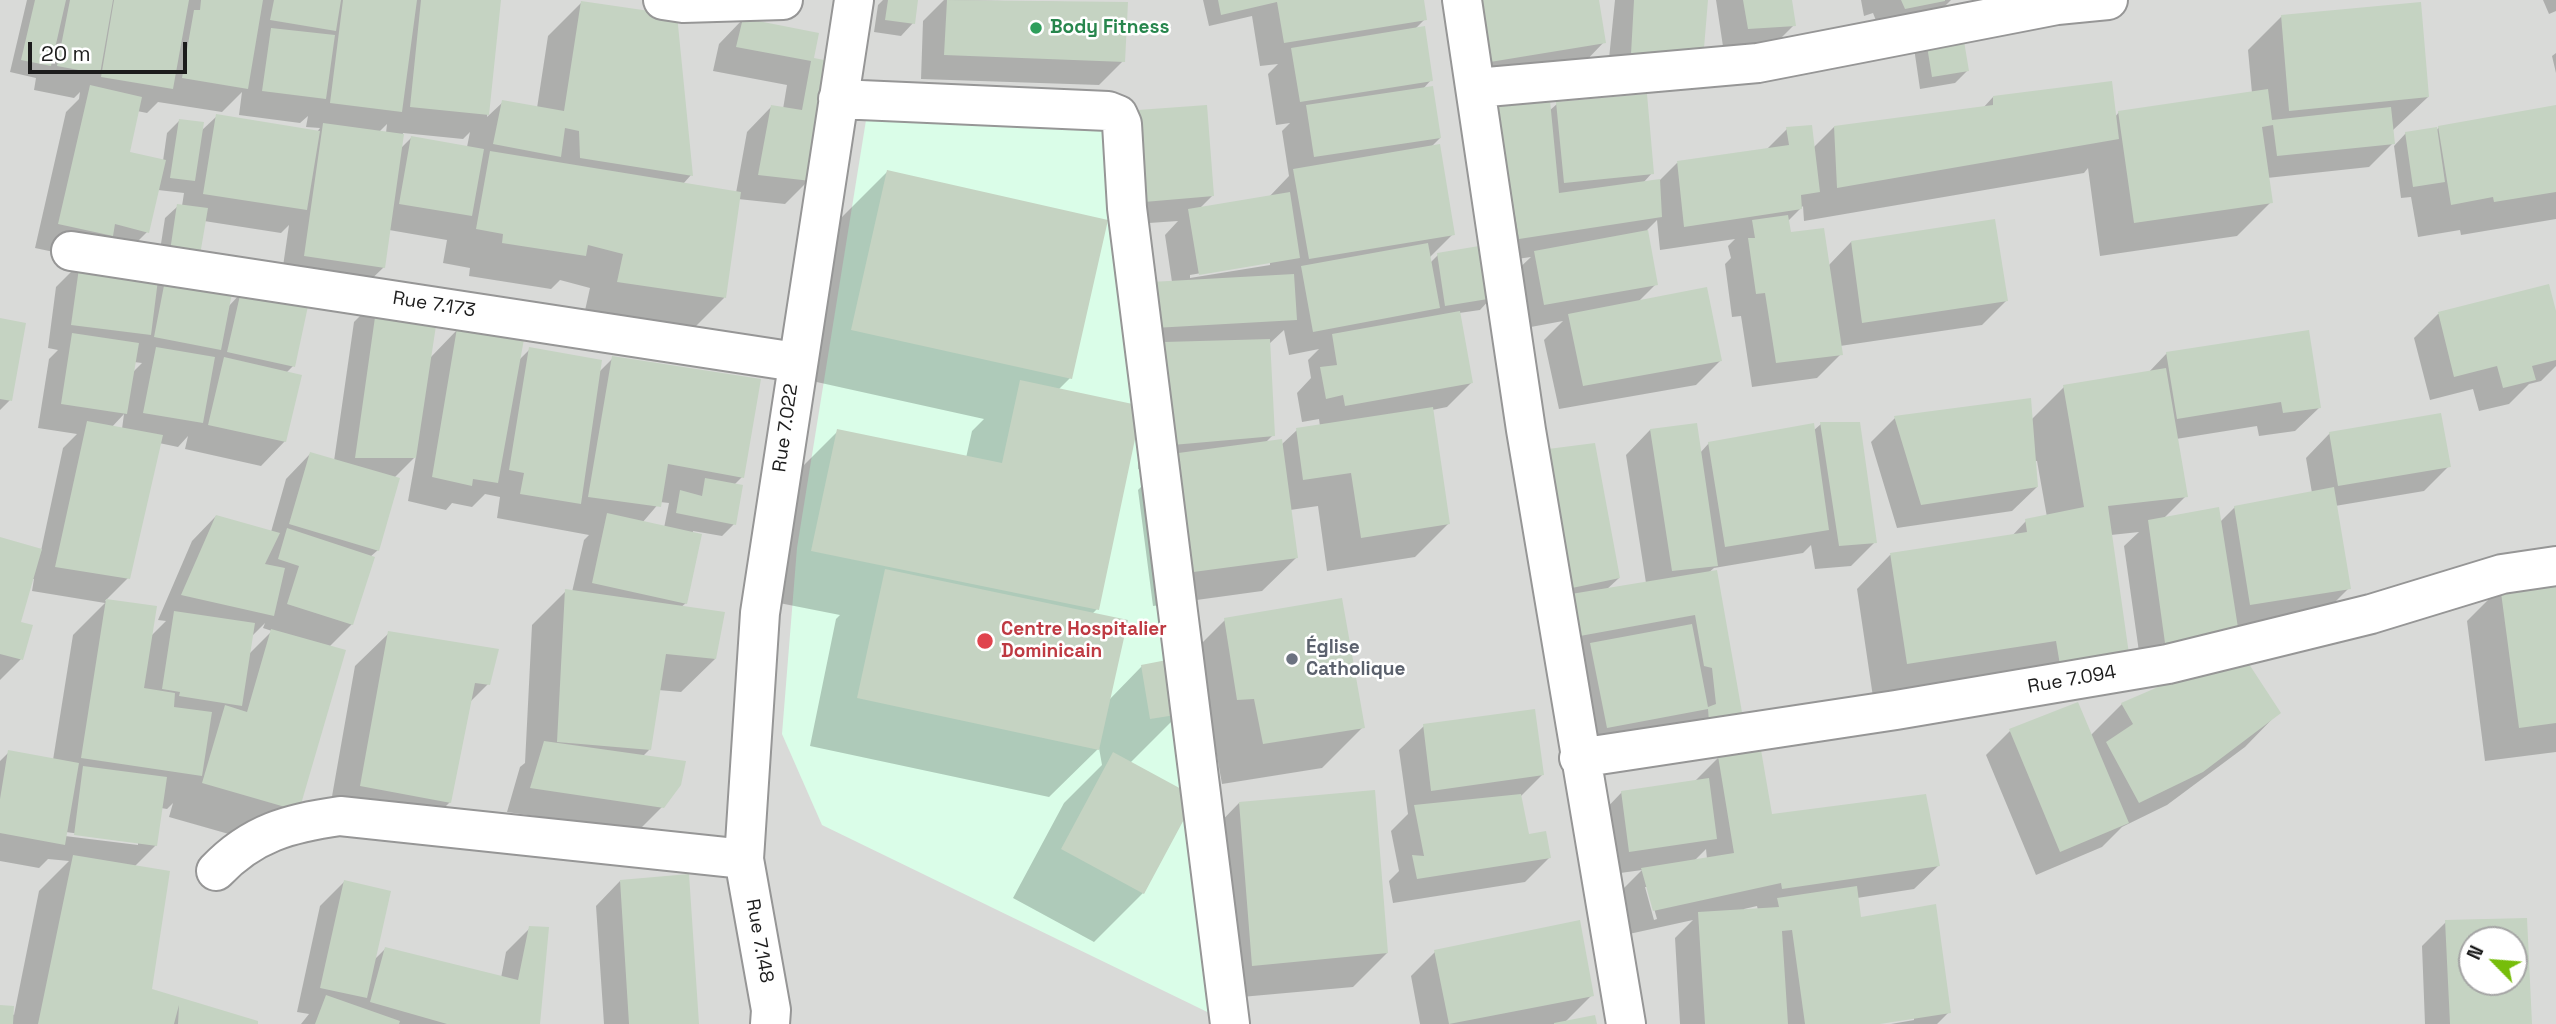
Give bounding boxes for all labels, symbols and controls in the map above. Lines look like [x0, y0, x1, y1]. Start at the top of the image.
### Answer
place label: Body Fitness [1050, 17, 1169, 39]
marker: Body Fitness [1028, 20, 1044, 36]
scale bar [32, 28, 191, 72]
text: 20 m [41, 40, 91, 67]
street label: Rue 7.173 [391, 287, 477, 323]
street label: Rue 7.022 [769, 382, 803, 474]
place label: Centre Hospitalier Dominicain [1001, 619, 1167, 663]
marker: Centre Hospitalier Dominicain [975, 631, 995, 651]
place label: Église Catholique [1306, 637, 1405, 681]
marker: Église Catholique [1284, 651, 1300, 667]
street label: Rue 7.094 [2026, 661, 2118, 699]
street label: Rue 7.148 [740, 897, 778, 985]
north arrow [2458, 926, 2528, 996]
text: N [2461, 942, 2489, 964]

